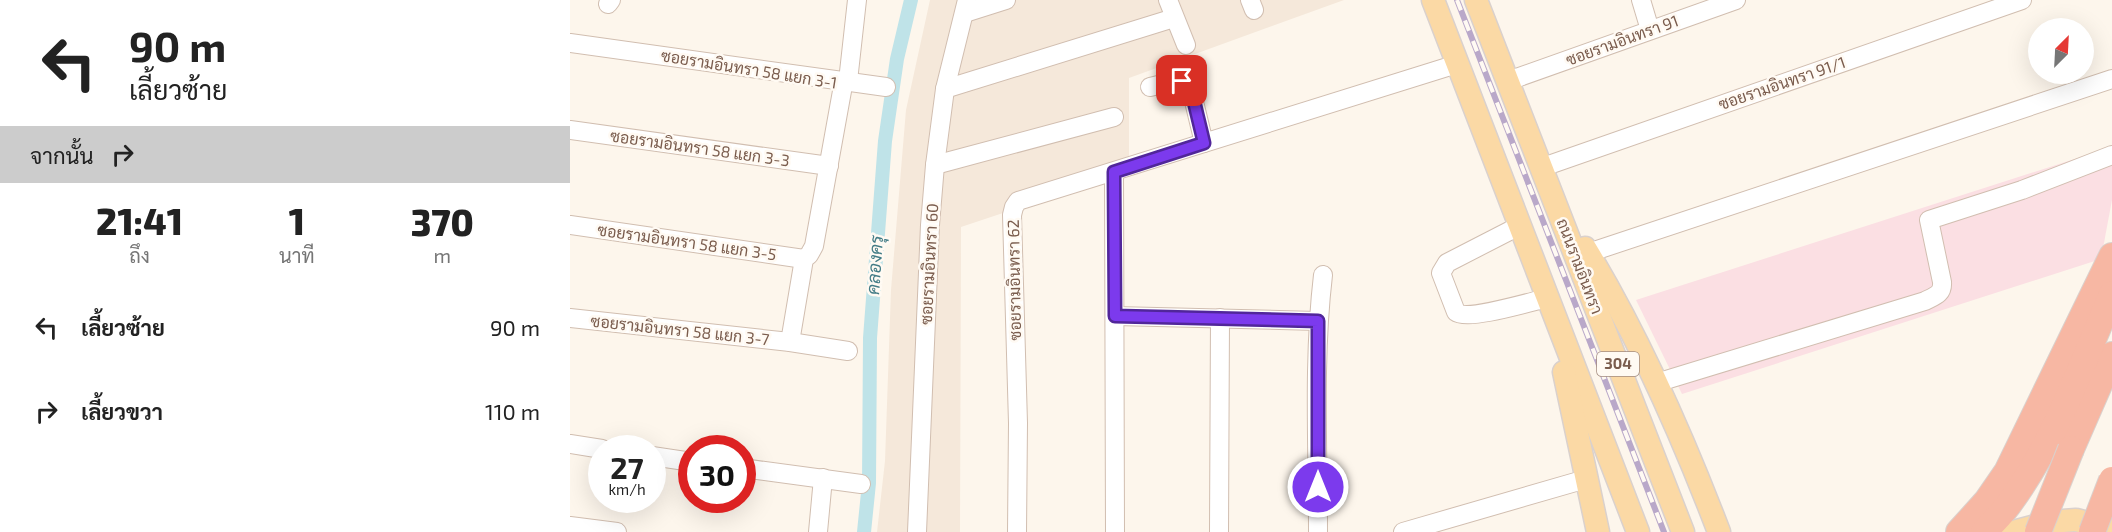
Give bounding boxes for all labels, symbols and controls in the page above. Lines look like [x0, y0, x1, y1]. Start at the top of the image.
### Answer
street label: ซอยรามอินทรา 91 [1563, 10, 1681, 69]
north arrow [2028, 18, 2094, 84]
map controls [2028, 18, 2094, 84]
text: 90 m [129, 20, 226, 70]
icon: left [30, 24, 108, 102]
street label: ซอยรามอินทรา 58 แยก 3-1 [660, 45, 838, 92]
street label: ซอยรามอินทรา 91/1 [1716, 52, 1848, 113]
pin [1156, 55, 1207, 106]
icon: arrive [1165, 64, 1198, 97]
text: เลี้ยวซ้าย [129, 73, 227, 105]
street label: ซอยรามอินทรา 58 แยก 3-3 [609, 126, 791, 170]
icon: right [106, 138, 139, 171]
text: จากนั้น [30, 142, 94, 168]
text: 21:41 [96, 199, 183, 242]
text: 1 [289, 199, 305, 242]
text: 370 [411, 200, 474, 243]
street label: ซอยรามอินทรา 60 [916, 203, 941, 325]
street label: ถนนรามอินทรา [1554, 215, 1607, 316]
street label: ซอยรามอินทรา 62 [1003, 219, 1024, 341]
street label: ซอยรามอินทรา 58 แยก 3-5 [596, 220, 778, 263]
water label: คลองครุ [861, 233, 889, 296]
text: ถึง [129, 243, 150, 267]
text: นาที [279, 243, 315, 267]
text: m [434, 243, 451, 267]
icon: left [30, 311, 63, 344]
street label: ซอยรามอินทรา 58 แยก 3-7 [590, 311, 770, 348]
text: เลี้ยวซ้าย [81, 314, 165, 340]
text: 90 m [490, 314, 540, 340]
road number: 304 [1597, 352, 1639, 376]
icon: right [30, 395, 63, 428]
text: เลี้ยวขวา [81, 398, 163, 424]
text: 110 m [485, 398, 540, 424]
speed limit sign: 30 [678, 435, 756, 513]
text: 27 [610, 449, 644, 485]
position arrow [1286, 455, 1350, 519]
text: km/h [608, 480, 646, 498]

